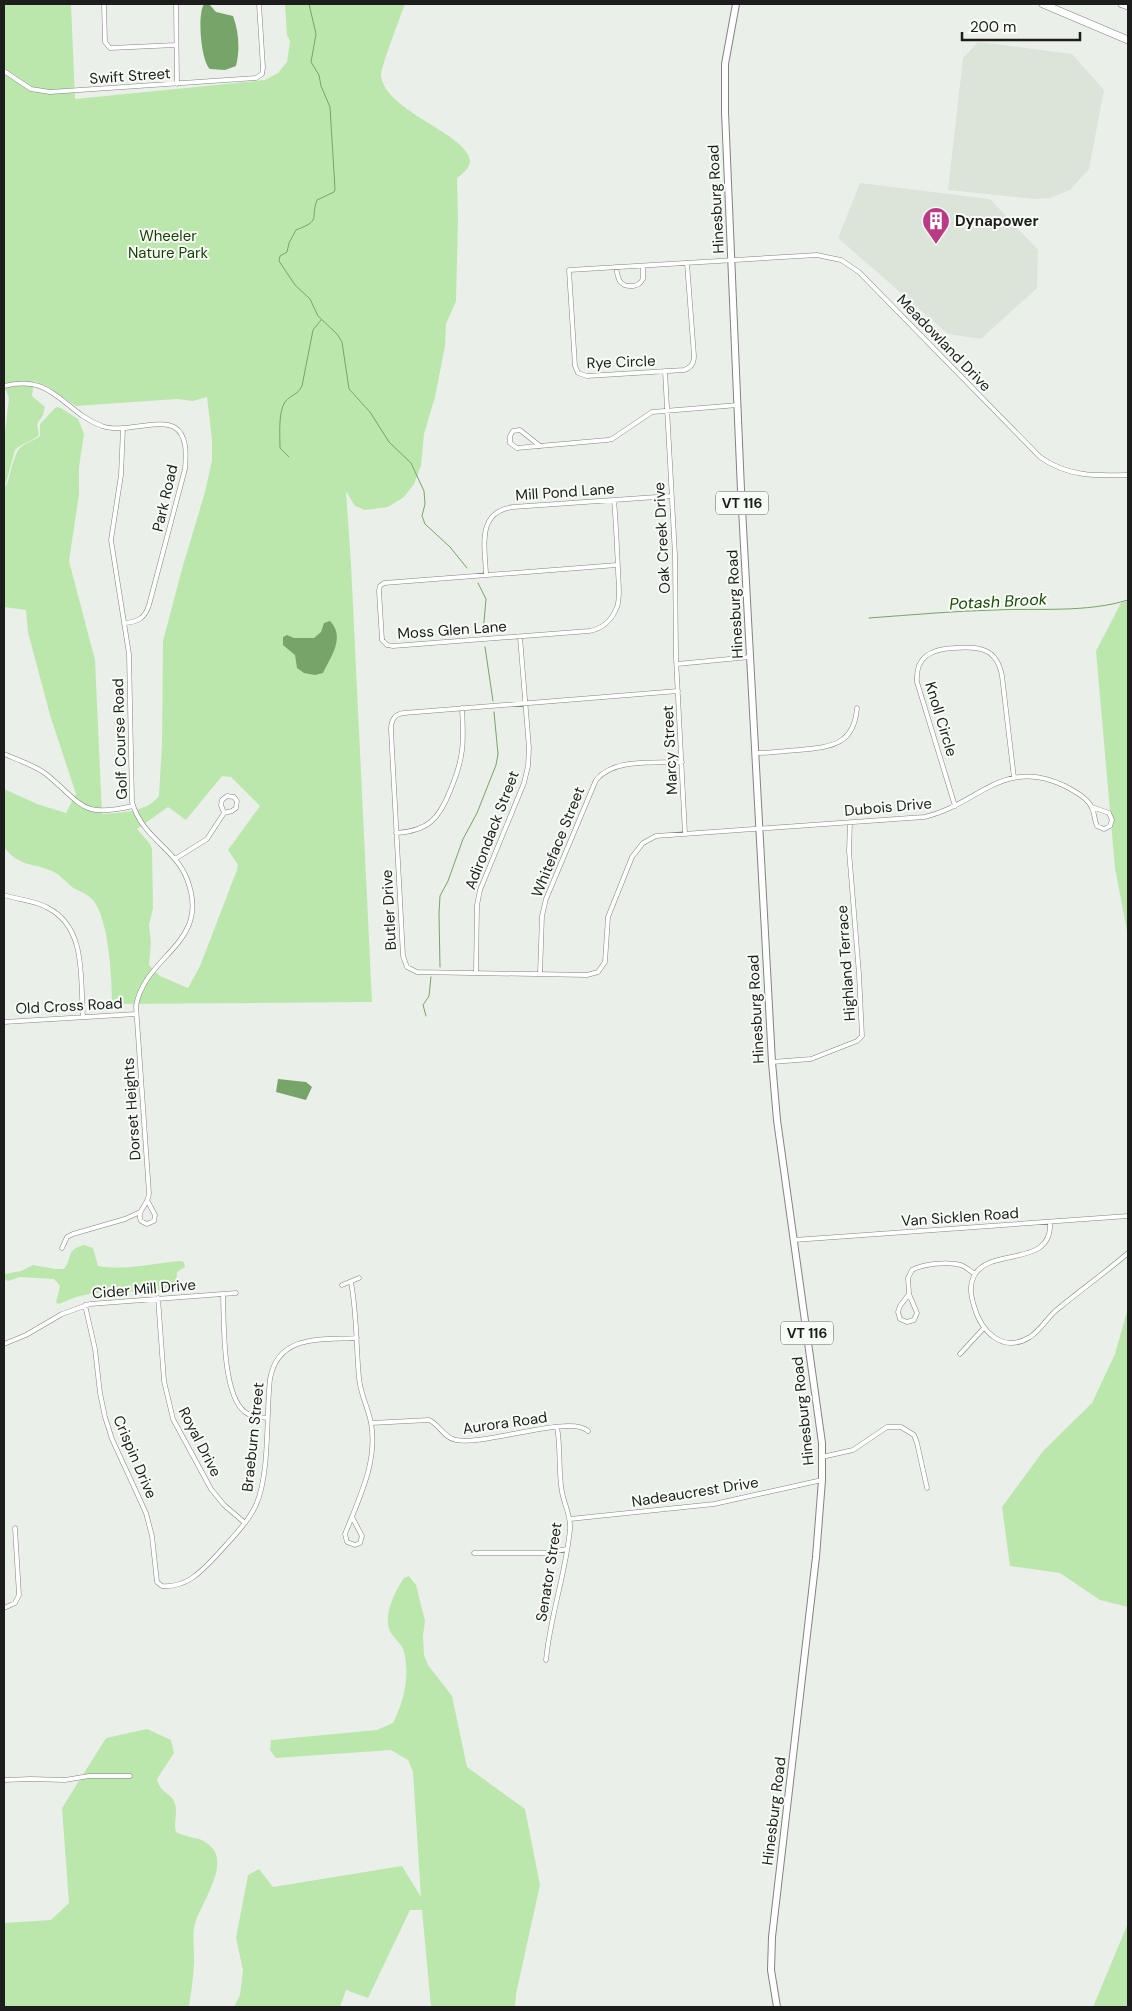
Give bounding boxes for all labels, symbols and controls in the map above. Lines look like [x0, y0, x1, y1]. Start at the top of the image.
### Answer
scale bar [962, 10, 1080, 42]
text: 200 m [970, 17, 1016, 37]
street label: Swift Street [89, 63, 171, 89]
street label: Hinesburg Road [703, 144, 729, 254]
building icon: Dynapower [921, 206, 951, 245]
place label: Dynapower [955, 211, 1039, 231]
park label: Wheeler Nature Park [128, 226, 209, 263]
street label: Meadowland Drive [892, 290, 996, 396]
street label: Rye Circle [586, 351, 656, 373]
street label: Park Road [148, 462, 182, 534]
street label: Mill Pond Lane [515, 479, 615, 505]
street label: Oak Creek Drive [649, 482, 675, 594]
road number: VT 116 [716, 492, 768, 514]
street label: Hinesburg Road [722, 549, 748, 659]
water label: Potash Brook [949, 588, 1048, 615]
street label: Moss Glen Lane [397, 616, 507, 644]
street label: Golf Course Road [108, 678, 132, 800]
street label: Knoll Circle [920, 679, 962, 759]
street label: Marcy Street [658, 705, 682, 795]
street label: Adirondack Street [460, 768, 524, 892]
street label: Whiteface Street [527, 784, 589, 900]
street label: Dubois Drive [843, 793, 933, 821]
street label: Butler Drive [377, 869, 401, 951]
street label: Highland Terrace [832, 904, 860, 1022]
street label: Hinesburg Road [743, 954, 769, 1064]
street label: Old Cross Road [15, 993, 123, 1019]
street label: Dorset Heights [118, 1057, 146, 1161]
street label: Van Sicklen Road [901, 1203, 1019, 1231]
street label: Cider Mill Drive [91, 1274, 197, 1304]
road number: VT 116 [781, 1322, 833, 1345]
street label: Hinesburg Road [787, 1356, 819, 1466]
street label: Braeburn Street [237, 1381, 269, 1493]
street label: Royal Drive [174, 1404, 226, 1480]
street label: Aurora Road [461, 1407, 549, 1439]
street label: Crispin Drive [108, 1412, 162, 1502]
street label: Nadeaucrest Drive [630, 1472, 760, 1512]
street label: Senator Street [531, 1521, 567, 1623]
street label: Hinesburg Road [757, 1756, 791, 1866]

